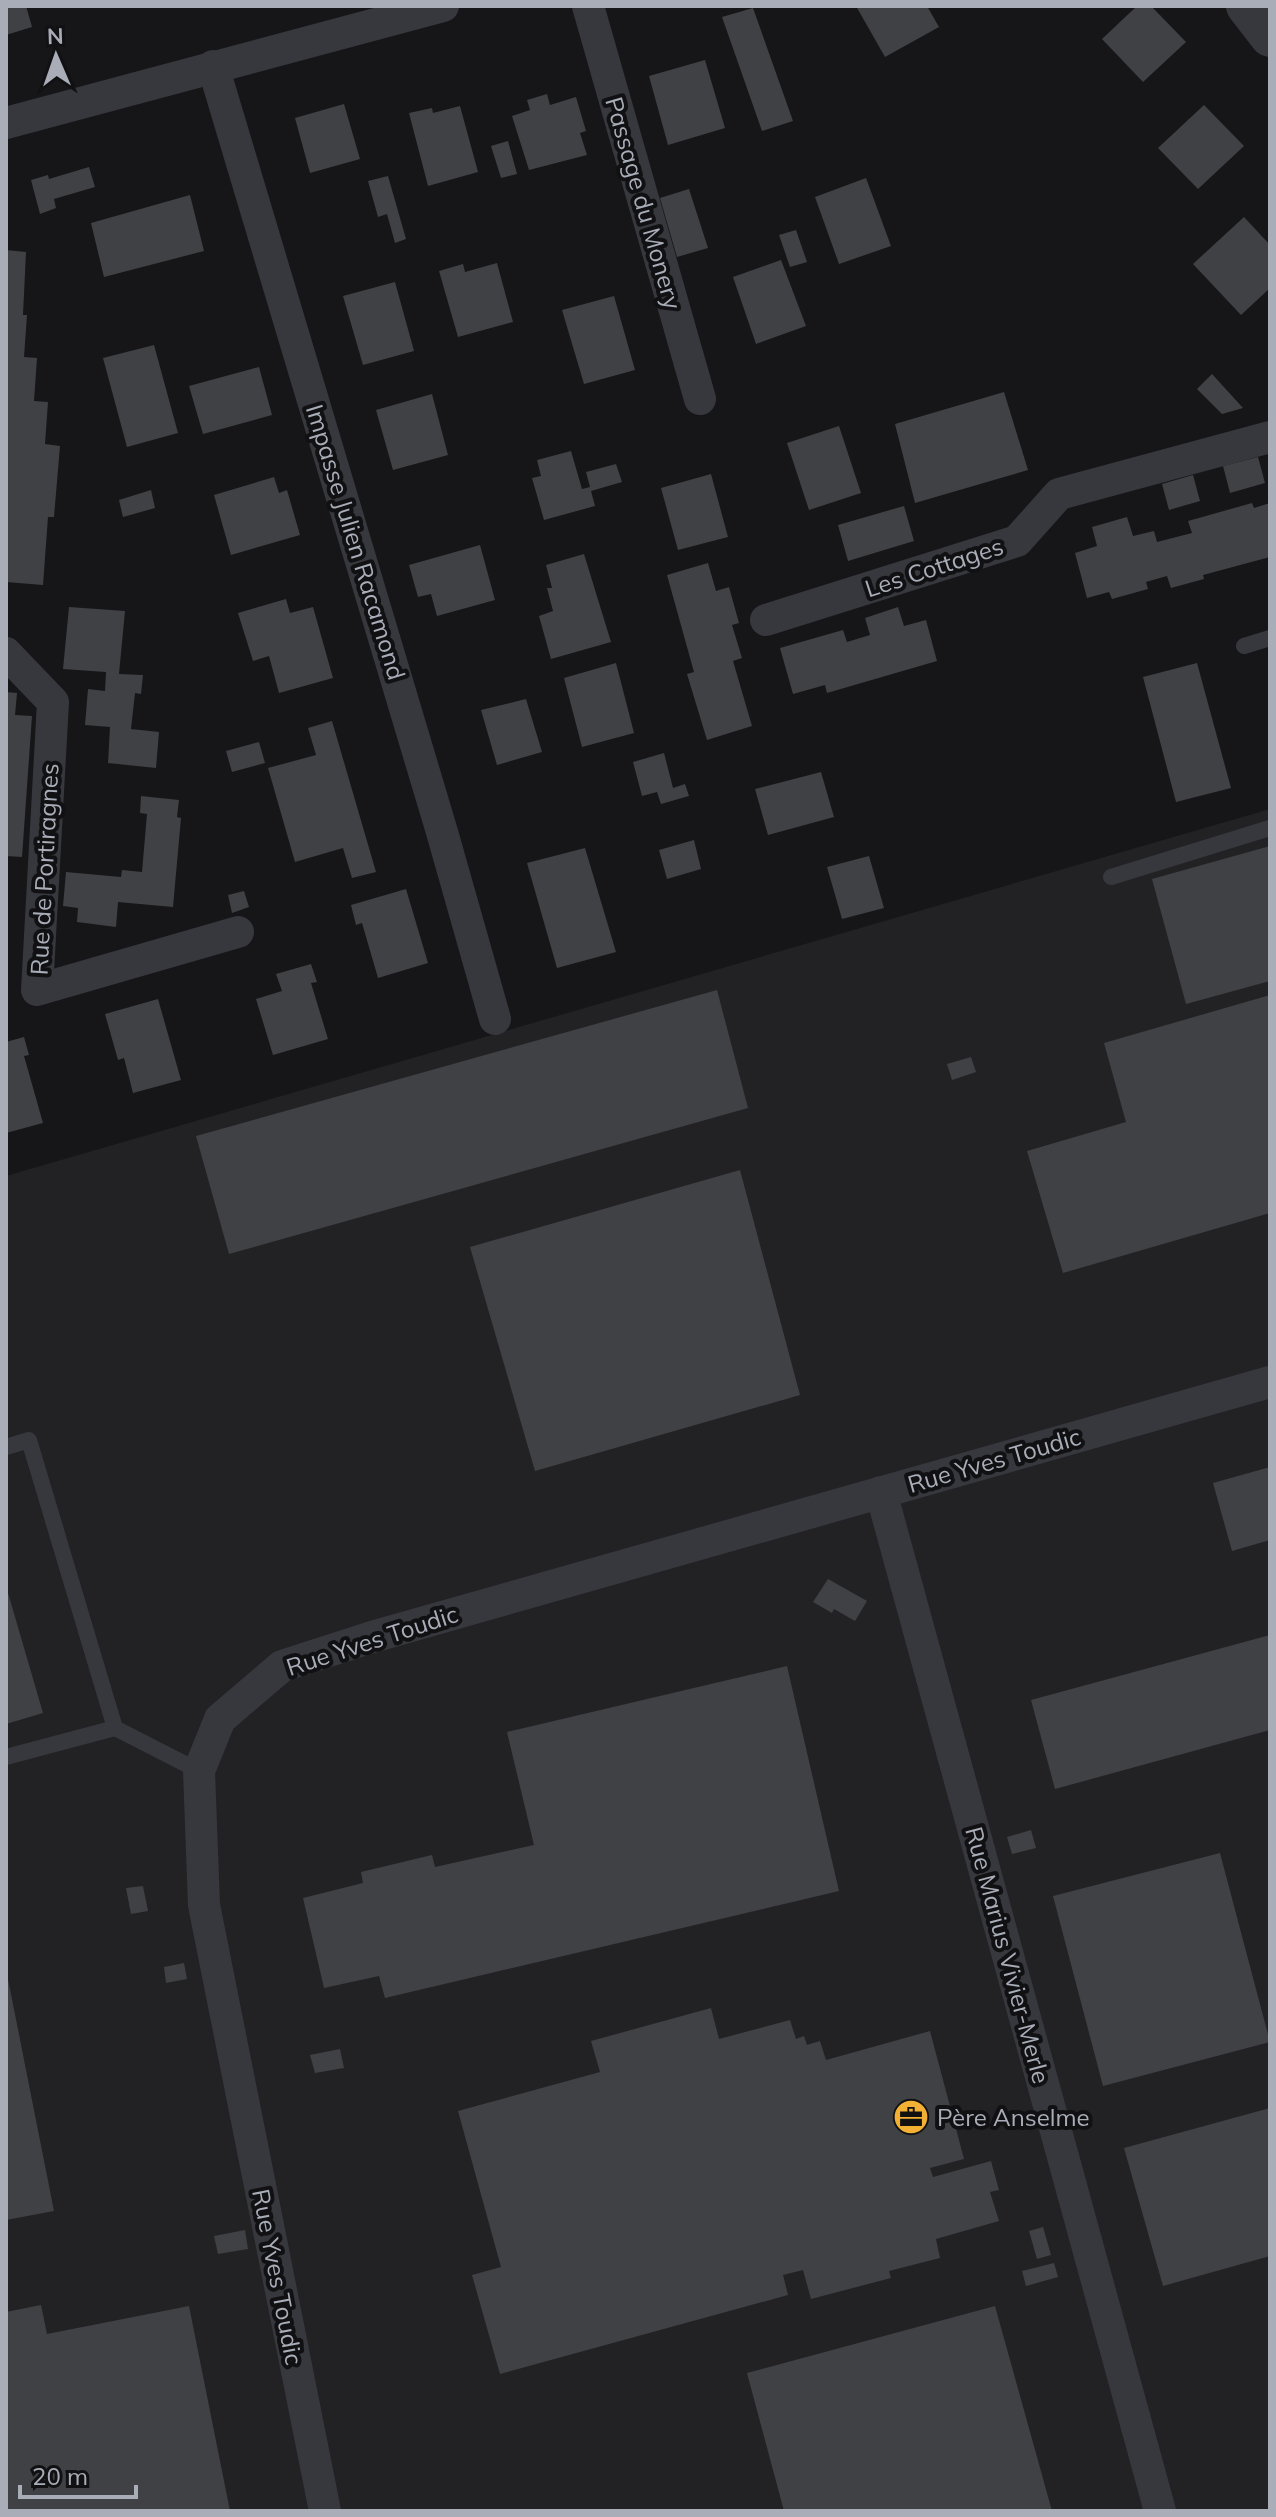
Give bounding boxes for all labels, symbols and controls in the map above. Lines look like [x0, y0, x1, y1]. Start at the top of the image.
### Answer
north arrow [16, 16, 96, 96]
text: N [47, 22, 64, 50]
street label: Passage du Monery [599, 93, 689, 313]
street label: Impasse Julien Racamond [300, 401, 412, 683]
street label: Les Cottages [861, 531, 1007, 603]
street label: Rue de Portiragnes [23, 762, 65, 976]
street label: Rue Yves Toudic [904, 1421, 1084, 1499]
street label: Rue Yves Toudic [282, 1598, 462, 1682]
street label: Rue Marius Vivier-Merle [959, 1823, 1057, 2087]
office icon: Père Anselme [892, 2098, 930, 2136]
place label: Père Anselme [937, 2102, 1090, 2132]
street label: Rue Yves Toudic [246, 2186, 310, 2368]
scale bar [20, 2449, 136, 2499]
text: 20 m [32, 2461, 88, 2491]

